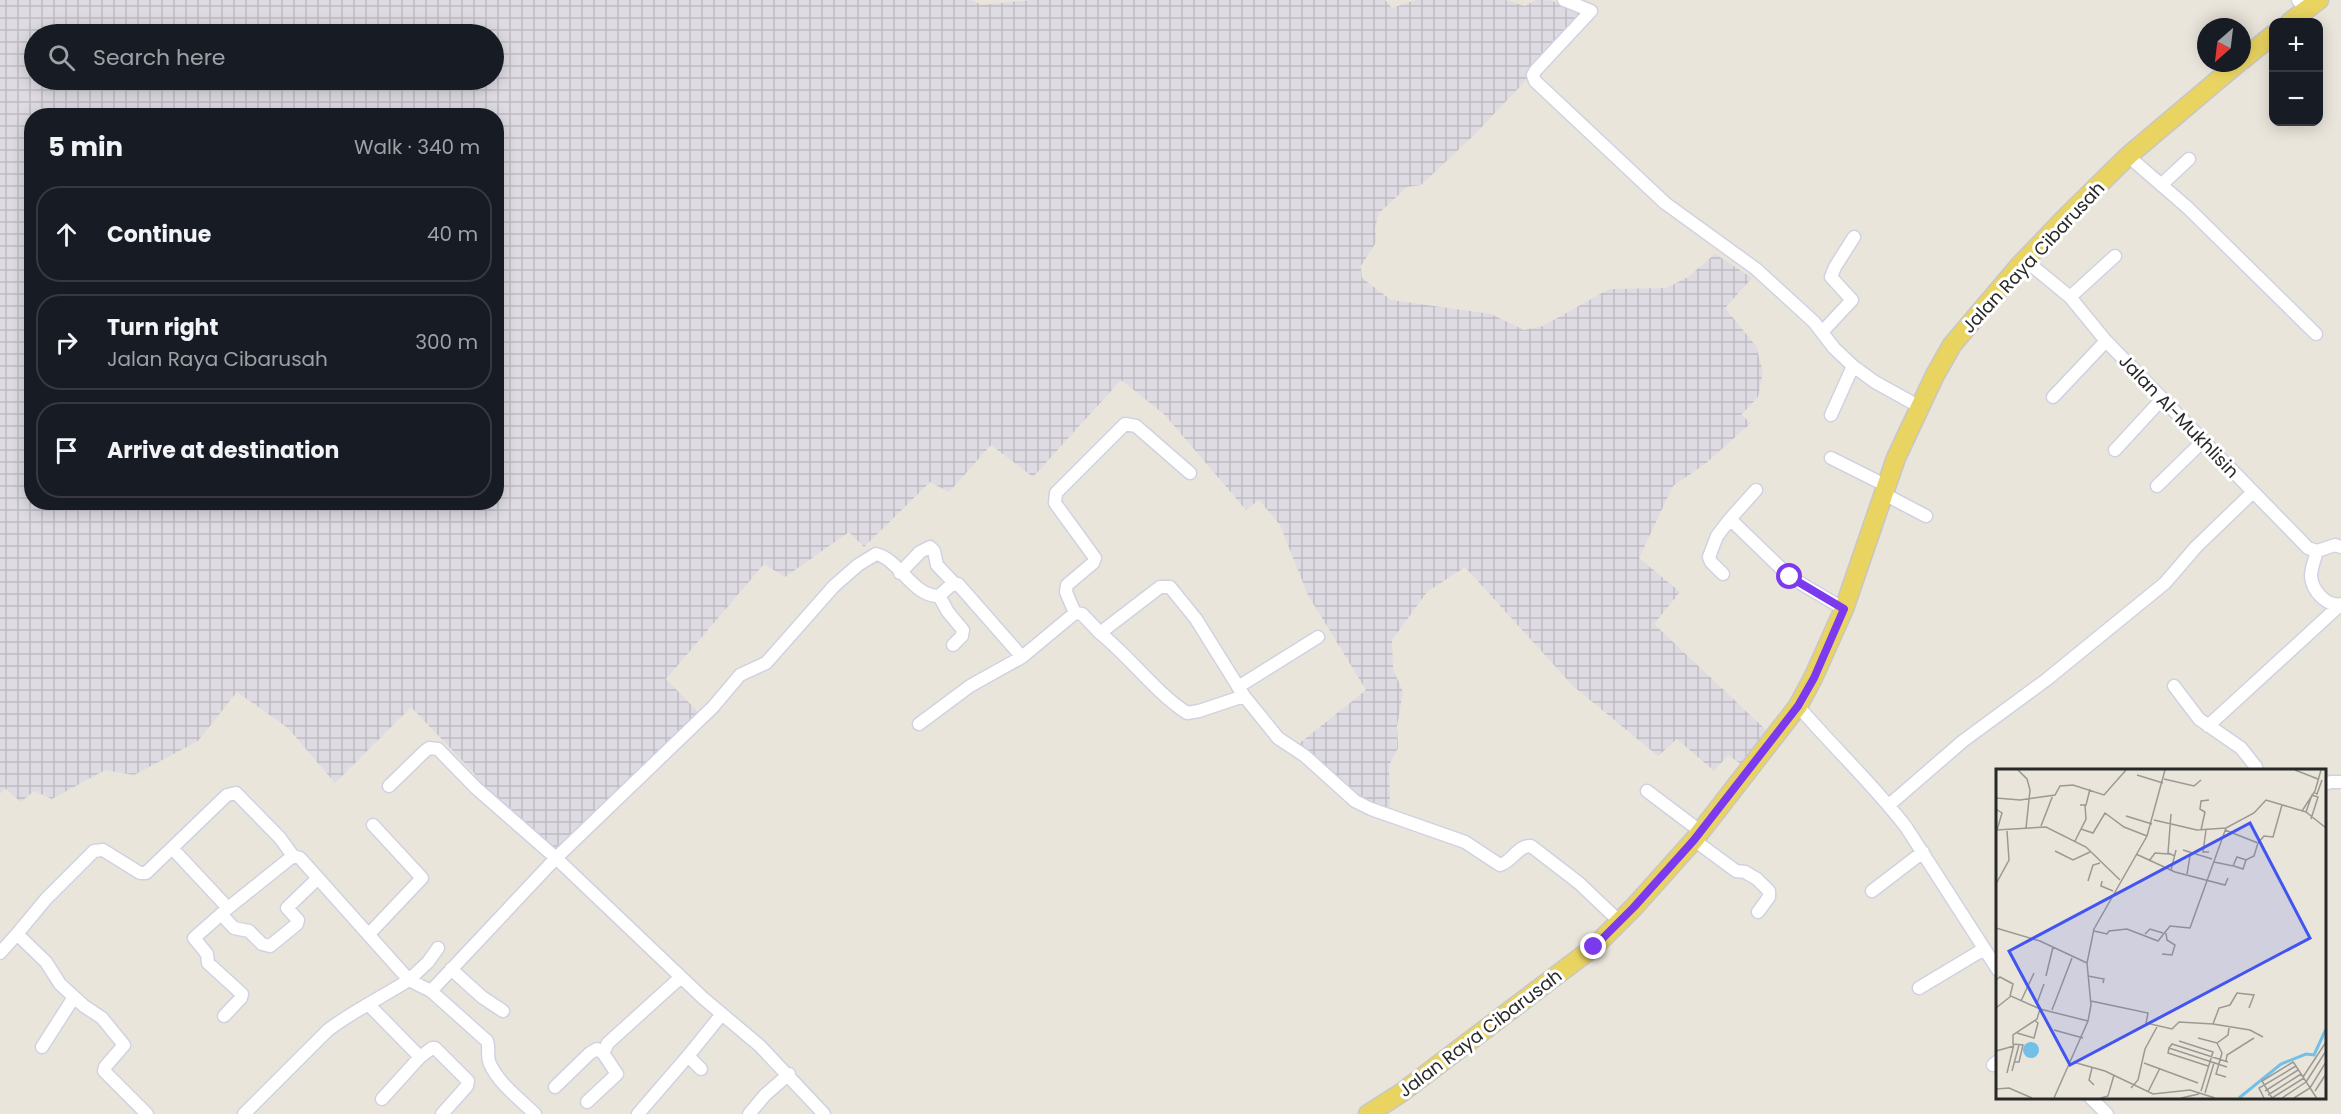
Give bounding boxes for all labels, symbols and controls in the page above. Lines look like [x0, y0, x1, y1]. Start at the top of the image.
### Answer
north arrow [2197, 18, 2251, 72]
map controls [2269, 18, 2323, 126]
button: + [2269, 18, 2323, 72]
search box [24, 24, 504, 90]
icon: search [45, 41, 78, 74]
text: Search here [93, 42, 226, 73]
button: − [2269, 72, 2323, 126]
text: 5 min [48, 129, 123, 165]
text: Walk · 340 m [354, 133, 480, 161]
street label: Jalan Raya Cibarusah [1956, 176, 2110, 338]
icon: ahead [50, 218, 83, 251]
text: Continue [107, 219, 211, 250]
text: 40 m [427, 220, 478, 248]
text: Turn right [107, 312, 218, 343]
icon: right [50, 326, 83, 359]
text: 300 m [415, 328, 478, 356]
text: Jalan Raya Cibarusah [107, 345, 328, 373]
street label: Jalan Al-Mukhlisin [2113, 349, 2245, 483]
icon: arrive [50, 434, 83, 467]
text: Arrive at destination [107, 435, 339, 466]
route start [1776, 563, 1802, 589]
inset map [1996, 769, 2326, 1099]
route end [1580, 933, 1606, 959]
street label: Jalan Raya Cibarusah [1393, 963, 1567, 1103]

